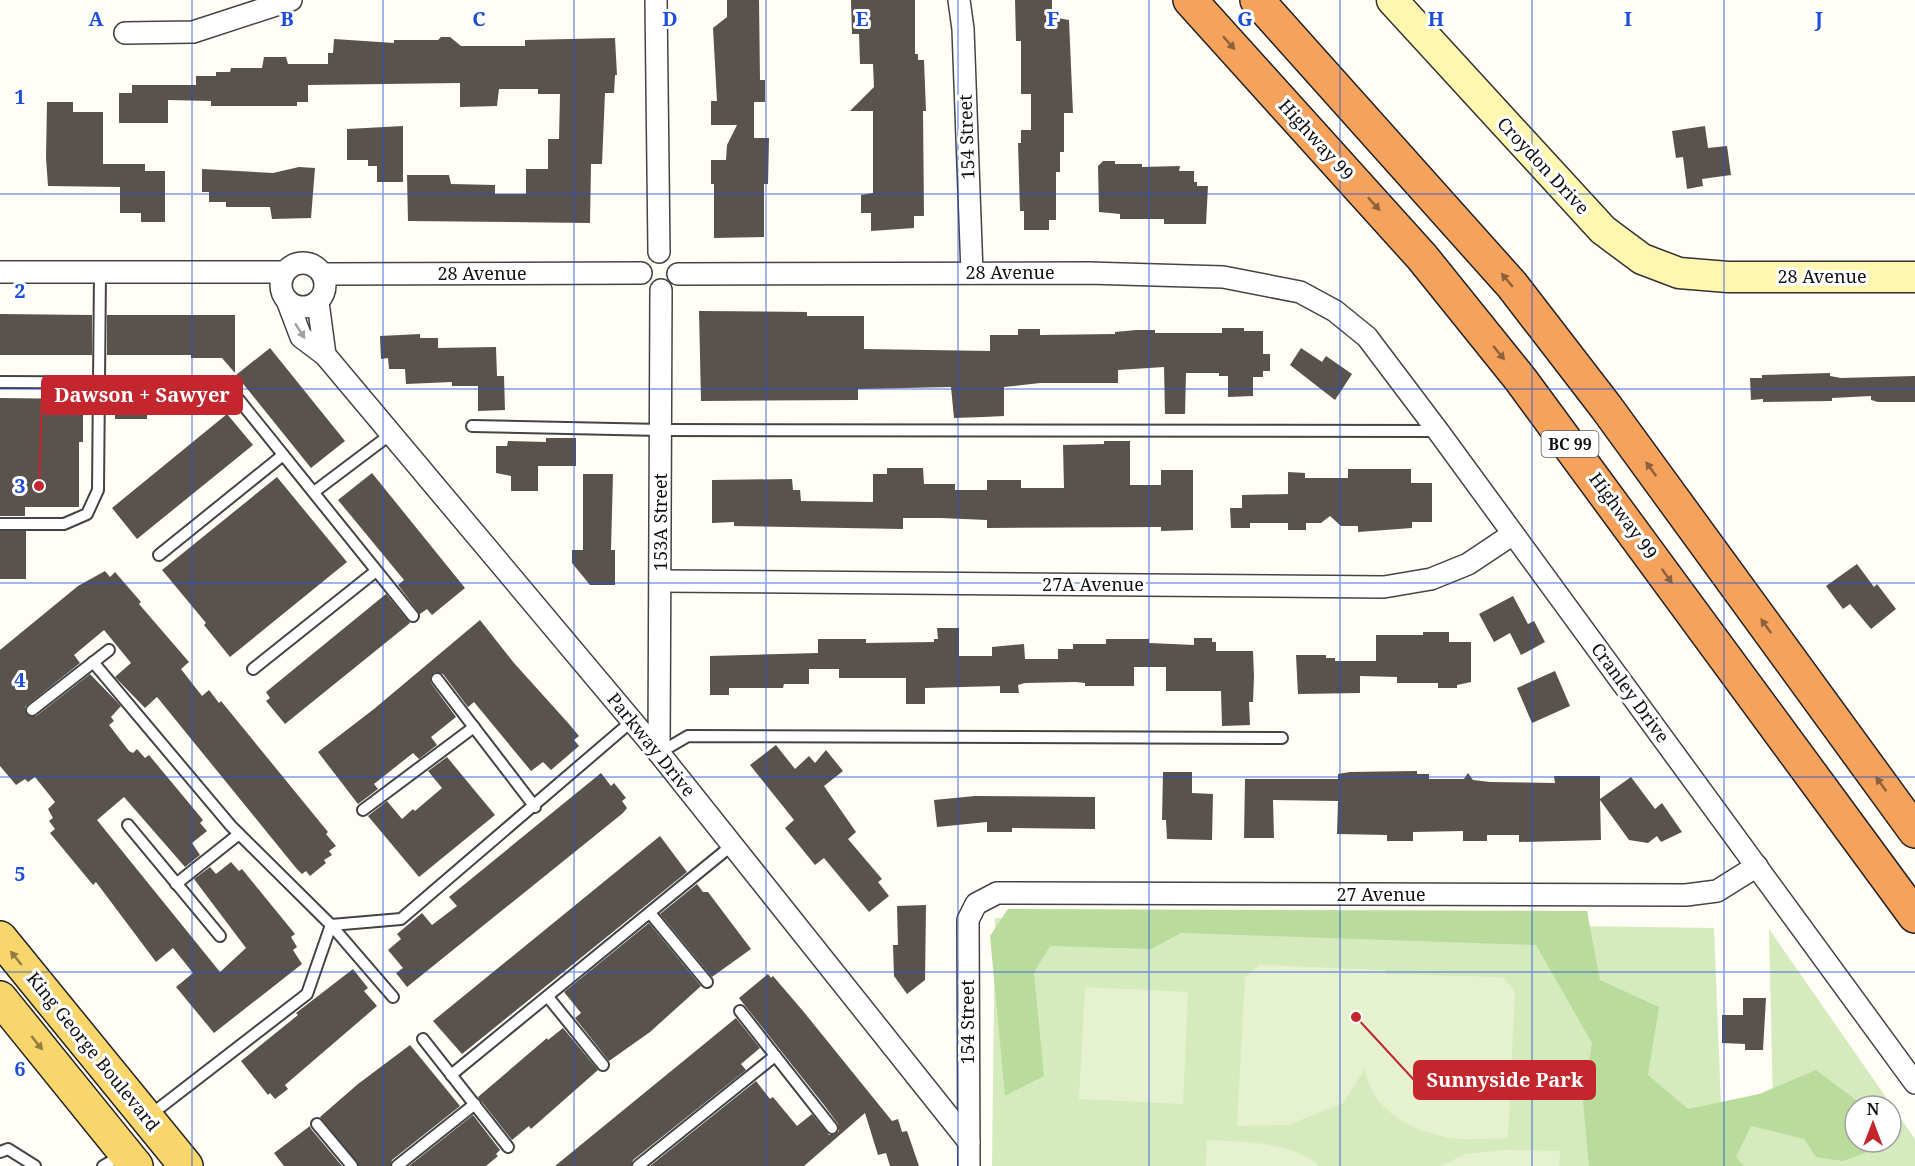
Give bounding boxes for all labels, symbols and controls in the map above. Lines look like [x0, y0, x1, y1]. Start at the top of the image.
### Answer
text: A [88, 5, 104, 32]
text: B [280, 5, 294, 32]
text: C [472, 5, 486, 32]
text: D [662, 5, 678, 32]
text: E [855, 5, 869, 32]
text: F [1047, 5, 1059, 32]
text: G [1237, 5, 1253, 32]
text: H [1428, 5, 1444, 32]
text: I [1624, 5, 1632, 32]
text: J [1814, 5, 1823, 32]
one-way arrow [1222, 36, 1236, 51]
text: 1 [14, 83, 26, 110]
street label: 154 Street [953, 94, 979, 180]
street label: Highway 99 [1274, 94, 1360, 185]
street label: Croydon Drive [1492, 111, 1595, 219]
one-way arrow [1367, 196, 1381, 211]
street label: 28 Avenue [965, 260, 1055, 284]
street label: 28 Avenue [437, 261, 527, 285]
street label: 28 Avenue [1777, 264, 1867, 288]
one-way arrow [1501, 272, 1514, 288]
text: 2 [14, 277, 26, 304]
one-way arrow [294, 323, 306, 339]
one-way arrow [1493, 345, 1506, 361]
callout: Dawson + Sawyer [42, 376, 242, 414]
text: Dawson + Sawyer [54, 381, 230, 408]
road number: BC 99 [1542, 431, 1598, 457]
one-way arrow [1645, 461, 1657, 476]
street label: Highway 99 [1584, 467, 1663, 563]
text: 3 [14, 472, 26, 499]
street label: 153A Street [648, 473, 672, 571]
one-way arrow [1661, 567, 1673, 583]
street label: 27A Avenue [1042, 572, 1144, 596]
one-way arrow [1760, 619, 1772, 634]
street label: Cranley Drive [1586, 637, 1675, 747]
text: 4 [14, 666, 26, 693]
street label: Parkway Drive [602, 687, 701, 801]
one-way arrow [1875, 776, 1887, 791]
text: 5 [14, 860, 26, 887]
street label: 27 Avenue [1336, 882, 1426, 906]
one-way arrow [10, 951, 23, 966]
street label: King George Boulevard [22, 967, 166, 1136]
street label: 154 Street [955, 979, 979, 1065]
one-way arrow [30, 1036, 42, 1051]
text: 6 [14, 1055, 26, 1082]
callout: Sunnyside Park [1414, 1061, 1595, 1099]
text: Sunnyside Park [1426, 1066, 1584, 1093]
north arrow [1843, 1094, 1903, 1154]
text: N [1867, 1098, 1880, 1120]

